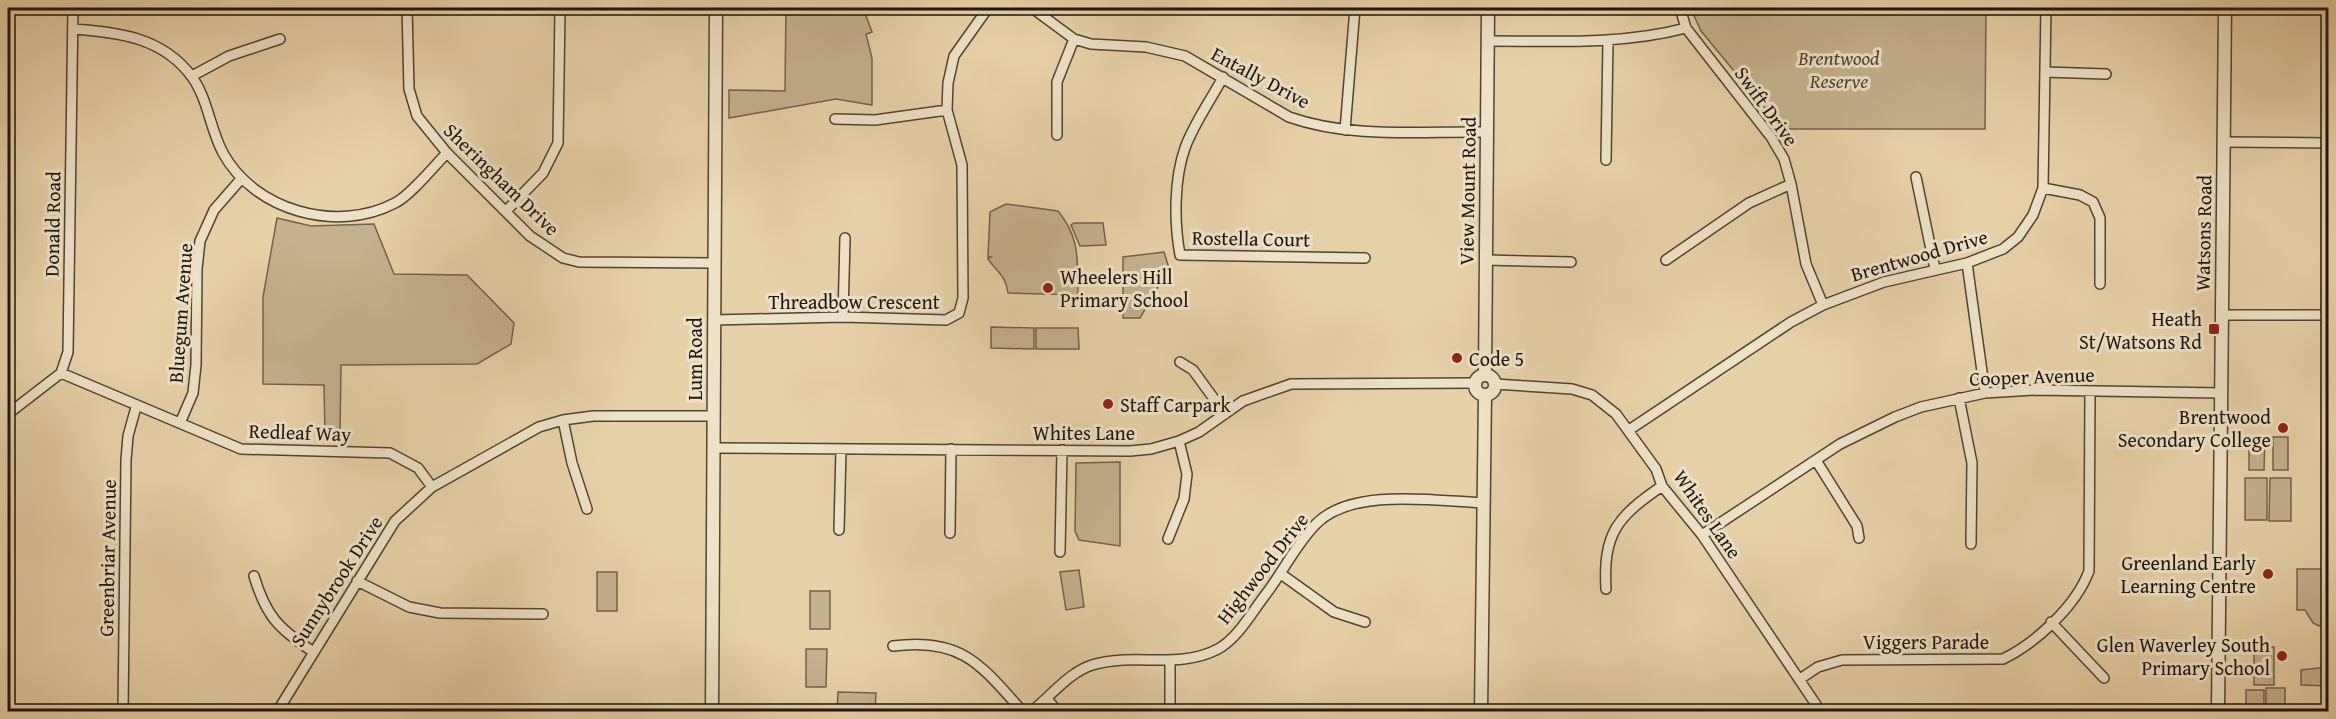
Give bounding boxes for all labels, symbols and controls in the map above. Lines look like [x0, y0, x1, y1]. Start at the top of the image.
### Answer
street label: Entally Drive [1206, 39, 1316, 115]
park label: Brentwood Reserve [1797, 43, 1880, 95]
street label: Swift Drive [1728, 60, 1806, 152]
street label: Sheringham Drive [437, 116, 567, 242]
street label: View Mount Road [1451, 116, 1483, 266]
street label: Donald Road [37, 171, 67, 277]
street label: Watsons Road [2187, 174, 2219, 291]
street label: Rostella Court [1192, 222, 1310, 254]
street label: Brentwood Drive [1847, 222, 1991, 288]
street label: Bluegum Avenue [161, 242, 199, 384]
place label: Wheelers Hill Primary School [1060, 262, 1189, 314]
marker: Wheelers Hill Primary School [1041, 281, 1055, 295]
street label: Threadbow Crescent [768, 287, 940, 316]
place label: Heath St/Watsons Rd [2079, 304, 2202, 356]
street label: Lum Road [680, 317, 709, 401]
marker: Heath St/Watsons Rd [2207, 322, 2221, 336]
place label: Code 5 [1469, 344, 1524, 373]
marker: Code 5 [1450, 351, 1464, 365]
street label: Cooper Avenue [1969, 359, 2095, 393]
place label: Staff Carpark [1120, 390, 1232, 419]
marker: Staff Carpark [1101, 397, 1115, 411]
place label: Brentwood Secondary College [2118, 402, 2271, 454]
street label: Redleaf Way [248, 416, 352, 448]
street label: Whites Lane [1033, 418, 1135, 447]
marker: Brentwood Secondary College [2276, 421, 2290, 435]
street label: Whites Lane [1667, 464, 1749, 564]
street label: Greenbriar Avenue [91, 479, 123, 637]
street label: Highwood Drive [1209, 506, 1315, 630]
street label: Sunnybrook Drive [283, 510, 389, 652]
place label: Greenland Early Learning Centre [2121, 548, 2256, 600]
marker: Greenland Early Learning Centre [2261, 567, 2275, 581]
street label: Viggers Parade [1863, 627, 1989, 656]
place label: Glen Waverley South Primary School [2097, 630, 2270, 682]
marker: Glen Waverley South Primary School [2275, 649, 2289, 663]

